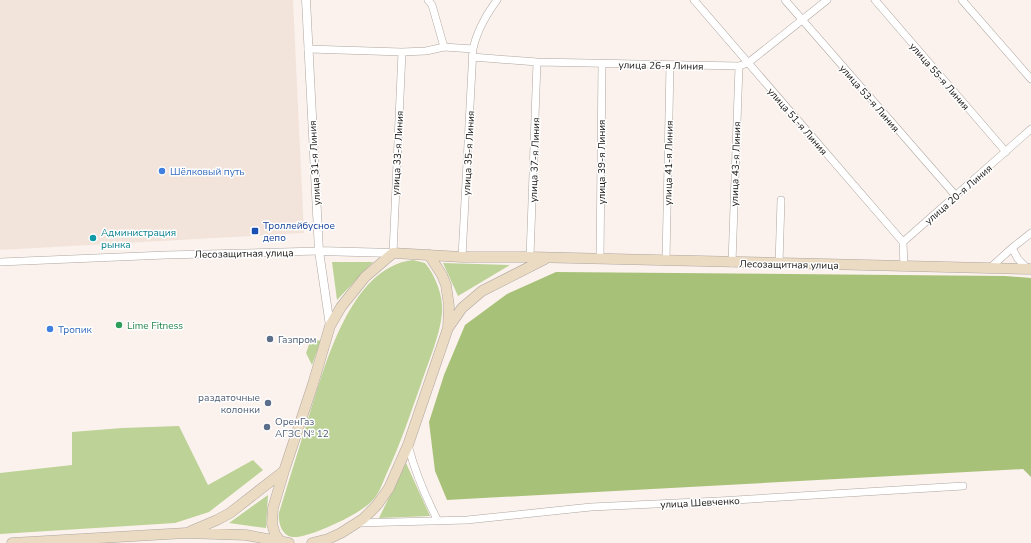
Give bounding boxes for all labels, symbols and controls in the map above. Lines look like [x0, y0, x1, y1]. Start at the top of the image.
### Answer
street label: улица 55-я Линия [906, 40, 972, 113]
street label: улица 26-я Линия [618, 58, 704, 74]
street label: улица 53-я Линия [836, 62, 902, 135]
street label: улица 51-я Линия [764, 85, 830, 158]
street label: улица 33-я Линия [389, 110, 407, 196]
street label: улица 35-я Линия [460, 110, 478, 196]
street label: улица 37-я Линия [527, 117, 543, 203]
street label: улица 39-я Линия [595, 119, 609, 205]
street label: улица 31-я Линия [306, 120, 324, 206]
street label: улица 41-я Линия [661, 120, 677, 206]
street label: улица 43-я Линия [728, 121, 744, 207]
street label: улица 20-я Линия [922, 162, 995, 228]
place label: Шёлковый путь [170, 165, 245, 179]
marker: Шёлковый путь [157, 166, 167, 176]
place label: Троллейбусное депо [263, 219, 335, 245]
place label: Администрация рынка [101, 226, 176, 252]
marker: Троллейбусное депо [250, 226, 260, 236]
marker: Администрация рынка [88, 233, 98, 243]
street label: Лесозащитная улица [194, 246, 294, 262]
street label: Лесозащитная улица [739, 257, 839, 273]
place label: Lime Fitness [127, 319, 183, 333]
marker: Lime Fitness [114, 320, 124, 330]
place label: Тропик [58, 323, 93, 337]
marker: Тропик [45, 324, 55, 334]
place label: Газпром [278, 333, 316, 347]
marker: Газпром [265, 334, 275, 344]
place label: раздаточные колонки [198, 391, 260, 417]
marker: раздаточные колонки [263, 398, 273, 408]
place label: ОренГаз АГЗС № 12 [275, 415, 329, 441]
marker: ОренГаз АГЗС № 12 [262, 422, 272, 432]
street label: улица Шевченко [660, 494, 741, 512]

